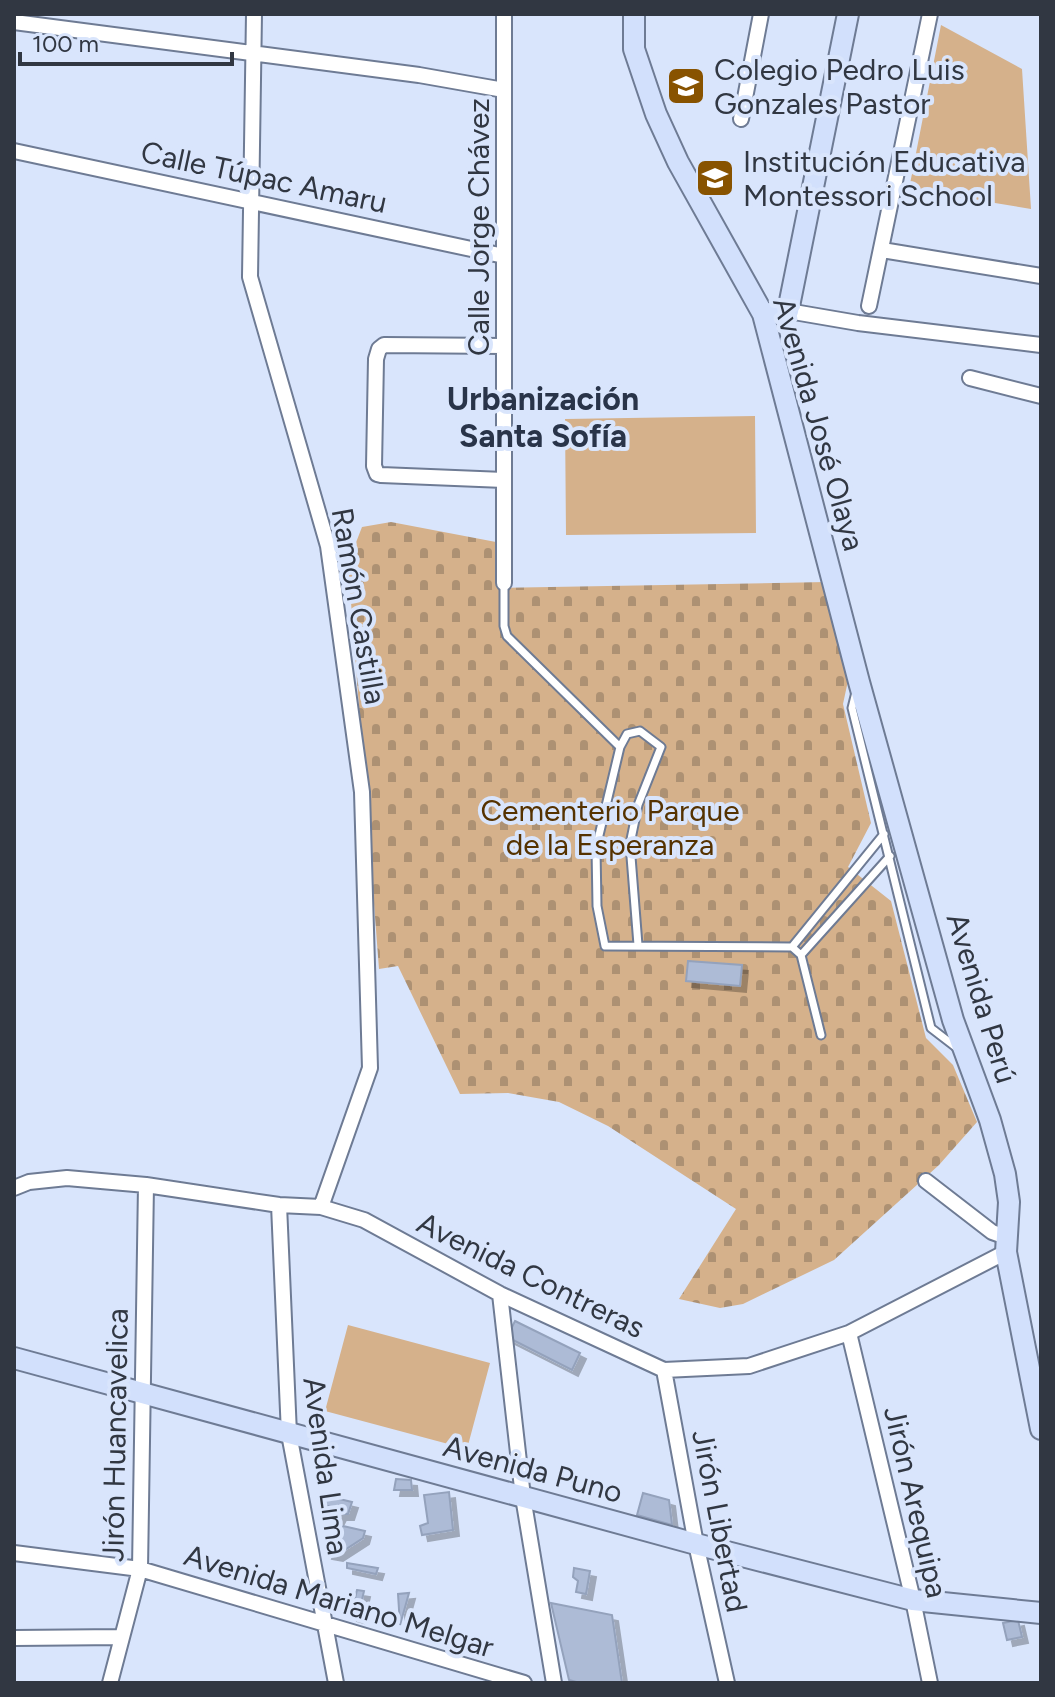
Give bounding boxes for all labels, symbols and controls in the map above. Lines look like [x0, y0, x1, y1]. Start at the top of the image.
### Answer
scale bar [20, 16, 232, 66]
text: 100 m [32, 29, 99, 58]
place label: Colegio Pedro Luis Gonzales Pastor [714, 51, 965, 122]
school or university icon: Colegio Pedro Luis Gonzales Pastor [665, 65, 707, 107]
street label: Calle Jorge Chávez [460, 98, 497, 356]
street label: Calle Túpac Amaru [138, 133, 390, 221]
place label: Institución Educativa Montessori School [743, 143, 1025, 214]
school or university icon: Institución Educativa Montessori School [694, 157, 736, 199]
street label: Avenida José Olaya [765, 293, 873, 555]
district label: Urbanización Santa Sofía [447, 380, 639, 455]
street label: Ramón Castilla [324, 505, 394, 707]
park label: Cementerio Parque de la Esperanza [480, 792, 740, 863]
street label: Avenida Perú [939, 908, 1025, 1088]
street label: Avenida Contreras [411, 1204, 651, 1346]
street label: Jirón Huancavelica [94, 1308, 136, 1562]
street label: Avenida Lima [295, 1375, 357, 1557]
street label: Jirón Arequipa [876, 1403, 956, 1601]
street label: Avenida Puno [439, 1427, 627, 1511]
street label: Jirón Libertad [684, 1427, 756, 1615]
street label: Avenida Mariano Melgar [180, 1536, 498, 1666]

